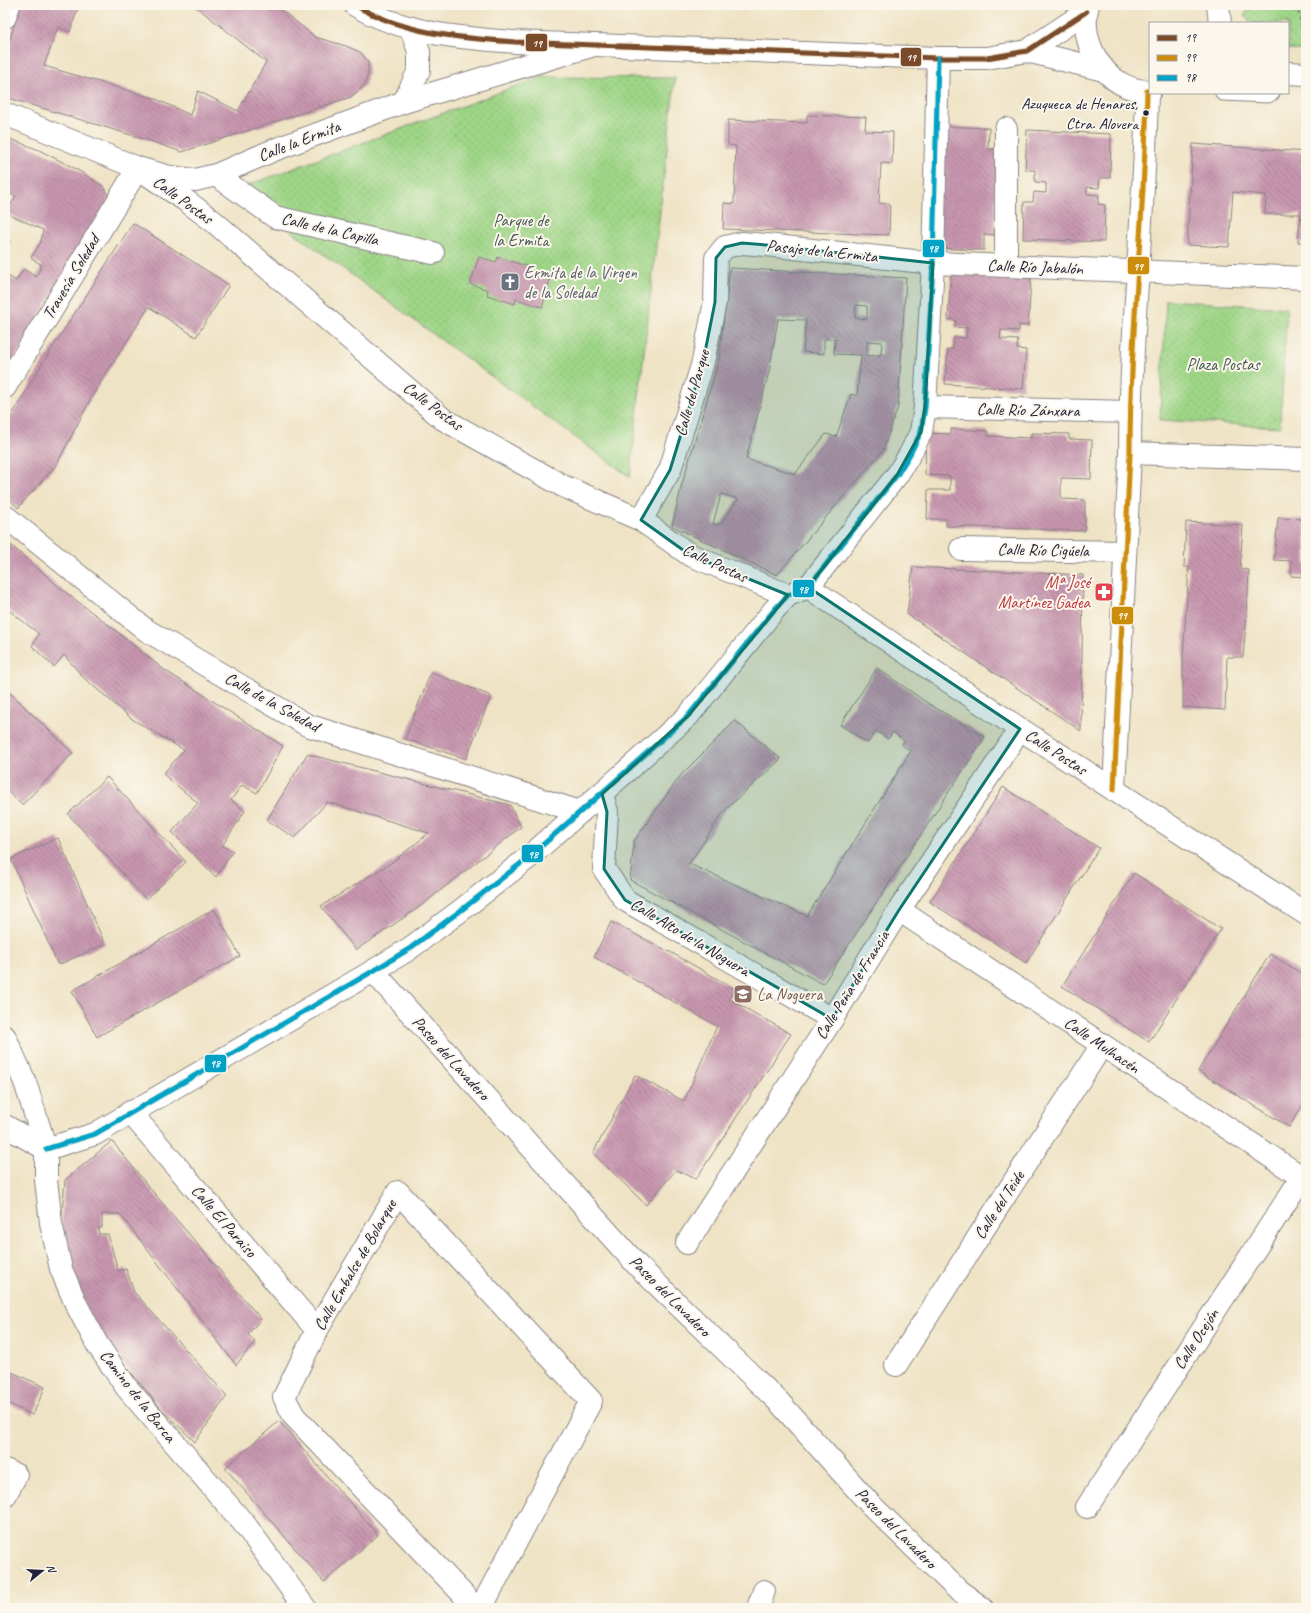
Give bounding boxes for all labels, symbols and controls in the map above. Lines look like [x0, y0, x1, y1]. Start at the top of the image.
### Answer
legend [1149, 22, 1289, 94]
text: 19 [1185, 30, 1197, 46]
line badge: 19 [525, 33, 548, 52]
text: 19 [532, 36, 543, 50]
line badge: 19 [900, 47, 922, 67]
text: 19 [906, 50, 917, 64]
text: 99 [1185, 50, 1197, 66]
text: 98 [1185, 70, 1197, 86]
place label: Azuqueca de Henares, Ctra. Alovera [1021, 94, 1139, 134]
marker: Azuqueca de Henares, Ctra. Alovera [1141, 108, 1151, 118]
street label: Calle la Ermita [255, 115, 344, 166]
street label: Calle Postas [149, 171, 218, 230]
street label: Calle de la Capilla [279, 208, 382, 251]
park label: Parque de la Ermita [493, 210, 550, 251]
street label: Travesía Soledad [38, 229, 106, 323]
street label: Pasaje de la Ermita [766, 235, 880, 267]
line badge: 98 [922, 239, 945, 258]
text: 98 [928, 241, 940, 255]
street label: Calle Río Jabalón [987, 255, 1084, 279]
line badge: 99 [1127, 256, 1150, 275]
text: 99 [1133, 259, 1144, 273]
place label: Ermita de la Virgen de la Soledad [524, 262, 637, 303]
church icon: Ermita de la Virgen de la Soledad [499, 271, 521, 293]
street label: Calle del Parque [670, 346, 715, 439]
park label: Plaza Postas [1187, 354, 1261, 375]
street label: Calle Postas [399, 377, 468, 436]
street label: Calle Río Zánxara [976, 399, 1081, 421]
street label: Calle Postas [679, 539, 752, 588]
street label: Calle Río Cigúela [997, 539, 1090, 561]
place label: Mª José Martínez Gadea [998, 572, 1092, 613]
line badge: 98 [792, 579, 815, 598]
pharmacy icon: Mª José Martínez Gadea [1093, 581, 1115, 603]
text: 98 [798, 582, 810, 596]
line badge: 99 [1111, 606, 1134, 625]
text: 99 [1117, 608, 1128, 622]
street label: Calle de la Soledad [221, 667, 325, 738]
street label: Calle Postas [1021, 724, 1092, 780]
line badge: 98 [521, 844, 544, 863]
text: 98 [528, 847, 540, 861]
street label: Calle Alto de la Noguera [627, 893, 755, 982]
street label: Calle Peña de Francia [810, 926, 894, 1043]
school or university icon: La Noguera [732, 983, 754, 1005]
place label: La Noguera [757, 984, 823, 1005]
street label: Paseo del Lavadero [408, 1011, 496, 1106]
street label: Calle Mulhacén [1060, 1012, 1145, 1079]
line badge: 98 [204, 1054, 227, 1073]
text: 98 [210, 1056, 222, 1070]
street label: Calle del Teide [969, 1166, 1030, 1243]
street label: Calle El Paraiso [187, 1180, 262, 1262]
street label: Calle Embalse de Bolarque [309, 1194, 402, 1334]
street label: Paseo del Lavadero [625, 1251, 716, 1342]
street label: Calle Ocejón [1169, 1304, 1224, 1373]
street label: Camino de la Barca [95, 1346, 182, 1448]
street label: Paseo del Lavadero [851, 1483, 942, 1574]
north arrow [22, 1551, 62, 1591]
text: N [44, 1563, 60, 1575]

